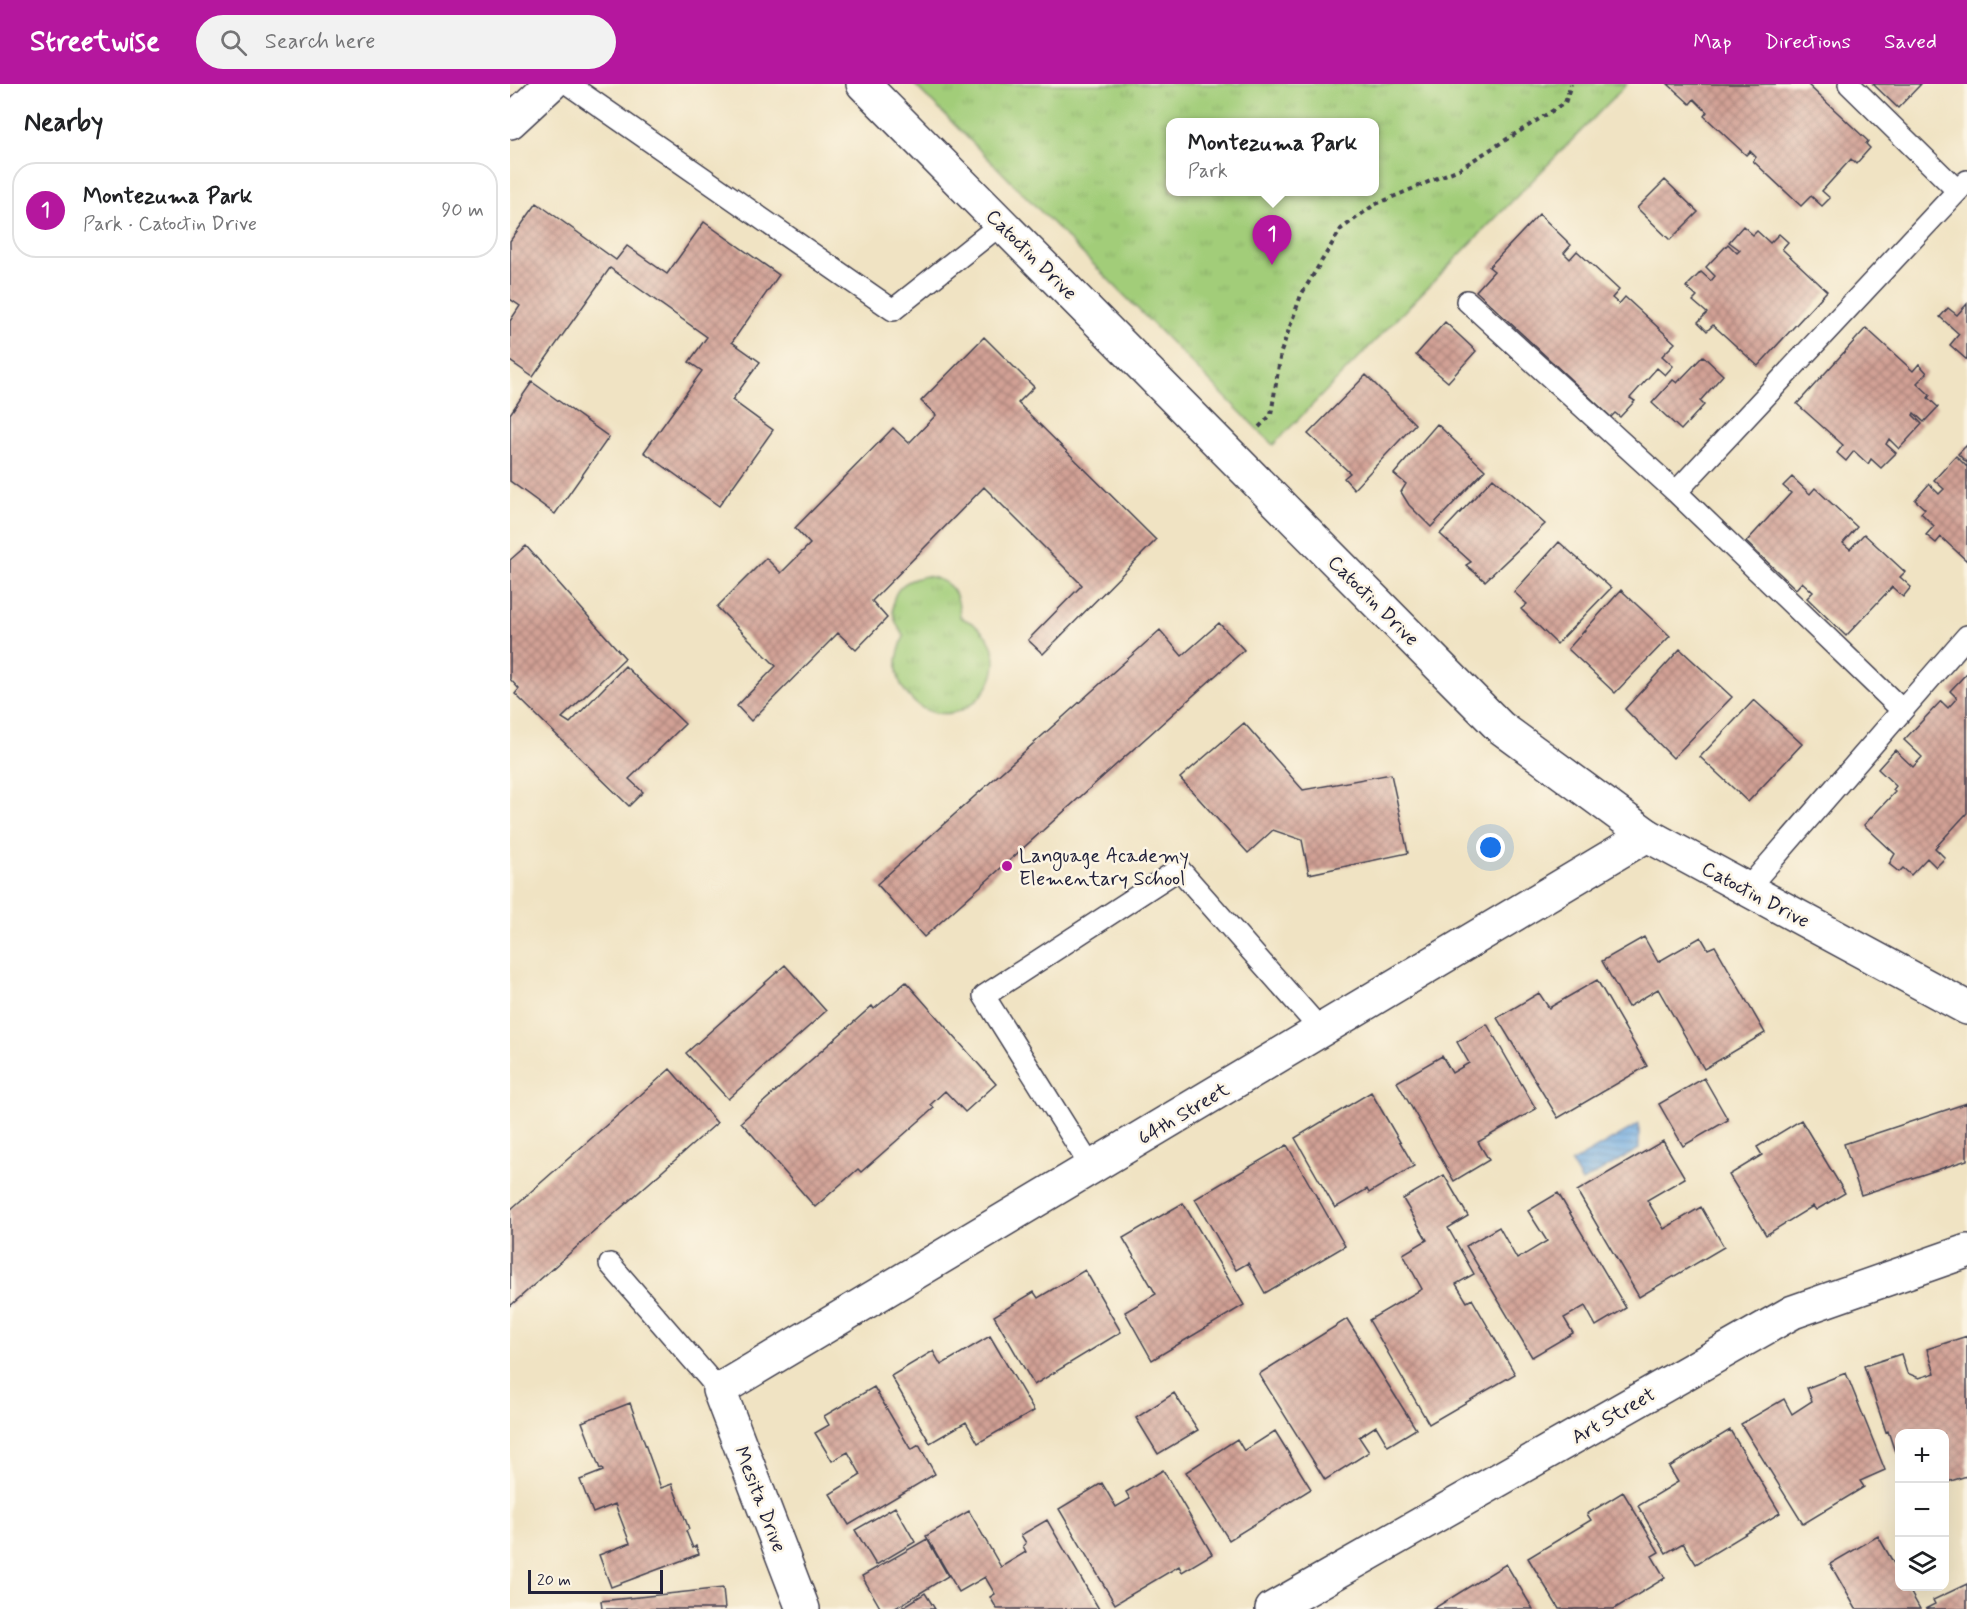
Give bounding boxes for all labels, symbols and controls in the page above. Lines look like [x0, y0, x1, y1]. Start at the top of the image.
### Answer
search box [196, 15, 616, 69]
text: Streetwise [30, 24, 160, 61]
icon: search [217, 26, 250, 59]
text: Search here [265, 28, 375, 56]
text: Map [1693, 28, 1732, 56]
text: Directions [1765, 28, 1851, 56]
text: Saved [1884, 28, 1937, 56]
text: Nearby [24, 106, 103, 140]
popup [1166, 118, 1379, 196]
text: Montezuma Park [1188, 130, 1357, 158]
text: Park [1188, 158, 1228, 185]
text: Montezuma Park [83, 183, 252, 211]
text: 1 [41, 197, 50, 224]
text: 90 m [441, 197, 484, 224]
street label: Catoctin Drive [979, 204, 1082, 307]
text: Park · Catoctin Drive [83, 211, 257, 238]
pin: 1 [1252, 216, 1292, 265]
street label: Catoctin Drive [1321, 550, 1424, 653]
your location [1476, 833, 1505, 862]
place label: Language Academy Elementary School [1019, 843, 1189, 893]
street label: Catoctin Drive [1697, 856, 1814, 935]
marker: Language Academy Elementary School [1000, 859, 1014, 873]
street label: 64th Street [1133, 1076, 1235, 1152]
street label: Art Street [1567, 1381, 1661, 1451]
map controls [1895, 1429, 1949, 1591]
button: + [1895, 1429, 1949, 1483]
street label: Mesita Drive [727, 1443, 792, 1556]
button: − [1895, 1483, 1949, 1537]
button: layers [1895, 1537, 1949, 1591]
scale bar [528, 1567, 663, 1594]
text: 20 m [537, 1570, 571, 1591]

